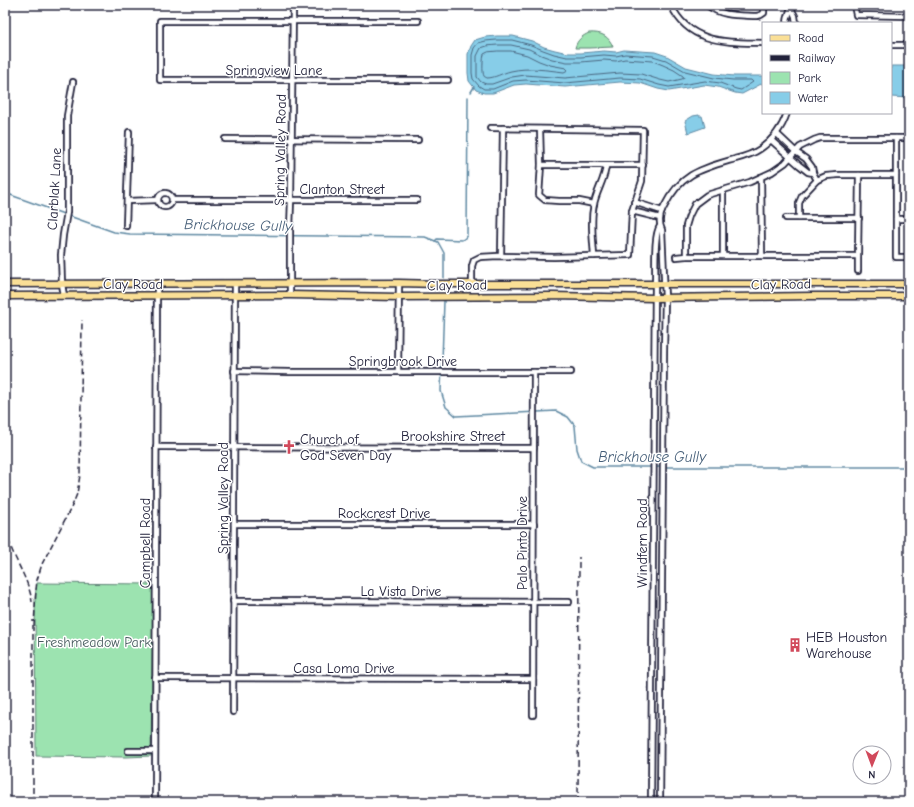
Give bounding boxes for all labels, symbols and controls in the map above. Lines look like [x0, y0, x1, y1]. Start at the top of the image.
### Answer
legend [762, 22, 892, 114]
text: Road [798, 31, 824, 45]
text: Railway [798, 51, 836, 65]
street label: Springview Lane [226, 62, 322, 79]
text: Park [798, 71, 821, 85]
text: Water [798, 91, 828, 105]
street label: Spring Valley Road [271, 94, 290, 206]
street label: Clarblak Lane [44, 147, 65, 231]
street label: Clanton Street [299, 181, 386, 198]
water label: Brickhouse Gully [184, 215, 293, 235]
street label: Clay Road [751, 275, 811, 294]
street label: Clay Road [103, 276, 163, 293]
street label: Clay Road [427, 276, 487, 295]
street label: Springbrook Drive [349, 353, 457, 370]
street label: Brookshire Street [401, 428, 506, 445]
place label: Church of God Seven Day [300, 431, 392, 464]
church icon: Church of God Seven Day [281, 439, 297, 455]
street label: Spring Valley Road [215, 442, 232, 554]
water label: Brickhouse Gully [598, 448, 707, 466]
street label: Palo Pinto Drive [514, 496, 531, 590]
street label: Campbell Road [137, 498, 154, 588]
street label: Windfern Road [634, 498, 651, 588]
street label: Rockcrest Drive [338, 505, 430, 522]
street label: La Vista Drive [361, 583, 441, 600]
place label: HEB Houston Warehouse [806, 629, 887, 662]
park label: Freshmeadow Park [37, 634, 151, 651]
building icon: HEB Houston Warehouse [787, 637, 803, 653]
street label: Casa Loma Drive [293, 660, 395, 677]
north arrow [852, 745, 892, 785]
text: N [868, 768, 876, 781]

